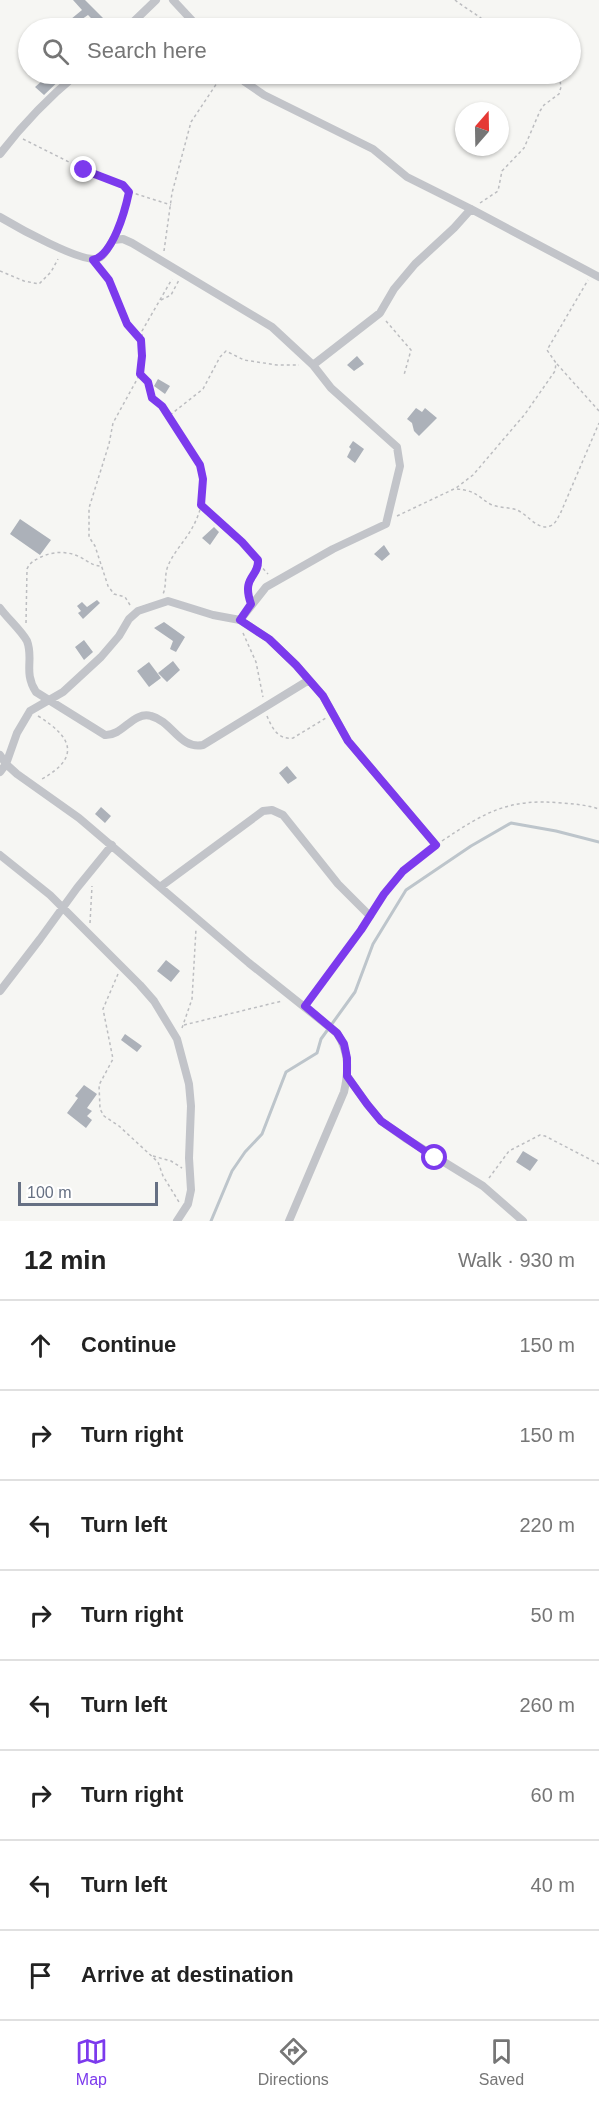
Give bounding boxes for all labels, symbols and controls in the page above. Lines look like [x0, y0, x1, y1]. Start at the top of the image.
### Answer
search box [18, 18, 581, 84]
icon: search [39, 35, 72, 68]
text: Search here [87, 38, 207, 63]
north arrow [455, 102, 509, 156]
route end [70, 156, 96, 182]
route start [421, 1144, 447, 1170]
scale bar [18, 1179, 158, 1206]
text: 100 m [27, 1184, 71, 1201]
text: 12 min [24, 1245, 106, 1275]
text: Walk · 930 m [458, 1249, 575, 1271]
icon: ahead [24, 1329, 57, 1362]
text: Continue [81, 1332, 176, 1357]
text: 150 m [519, 1334, 575, 1356]
icon: right [24, 1419, 57, 1452]
text: Turn right [81, 1422, 183, 1447]
text: 150 m [519, 1424, 575, 1446]
icon: left [24, 1509, 57, 1542]
text: Turn left [81, 1512, 167, 1537]
text: 220 m [519, 1514, 575, 1536]
icon: right [24, 1599, 57, 1632]
text: Turn right [81, 1602, 183, 1627]
text: 50 m [531, 1604, 575, 1626]
icon: left [24, 1689, 57, 1722]
text: Turn left [81, 1692, 167, 1717]
text: 260 m [519, 1694, 575, 1716]
icon: right [24, 1779, 57, 1812]
text: Turn right [81, 1782, 183, 1807]
text: 60 m [531, 1784, 575, 1806]
icon: left [24, 1869, 57, 1902]
text: Turn left [81, 1872, 167, 1897]
text: 40 m [531, 1874, 575, 1896]
icon: arrive [24, 1959, 57, 1992]
text: Arrive at destination [81, 1962, 294, 1987]
tab: Map [75, 2035, 108, 2089]
tab: Directions [258, 2035, 329, 2089]
tab: Saved [479, 2035, 524, 2089]

